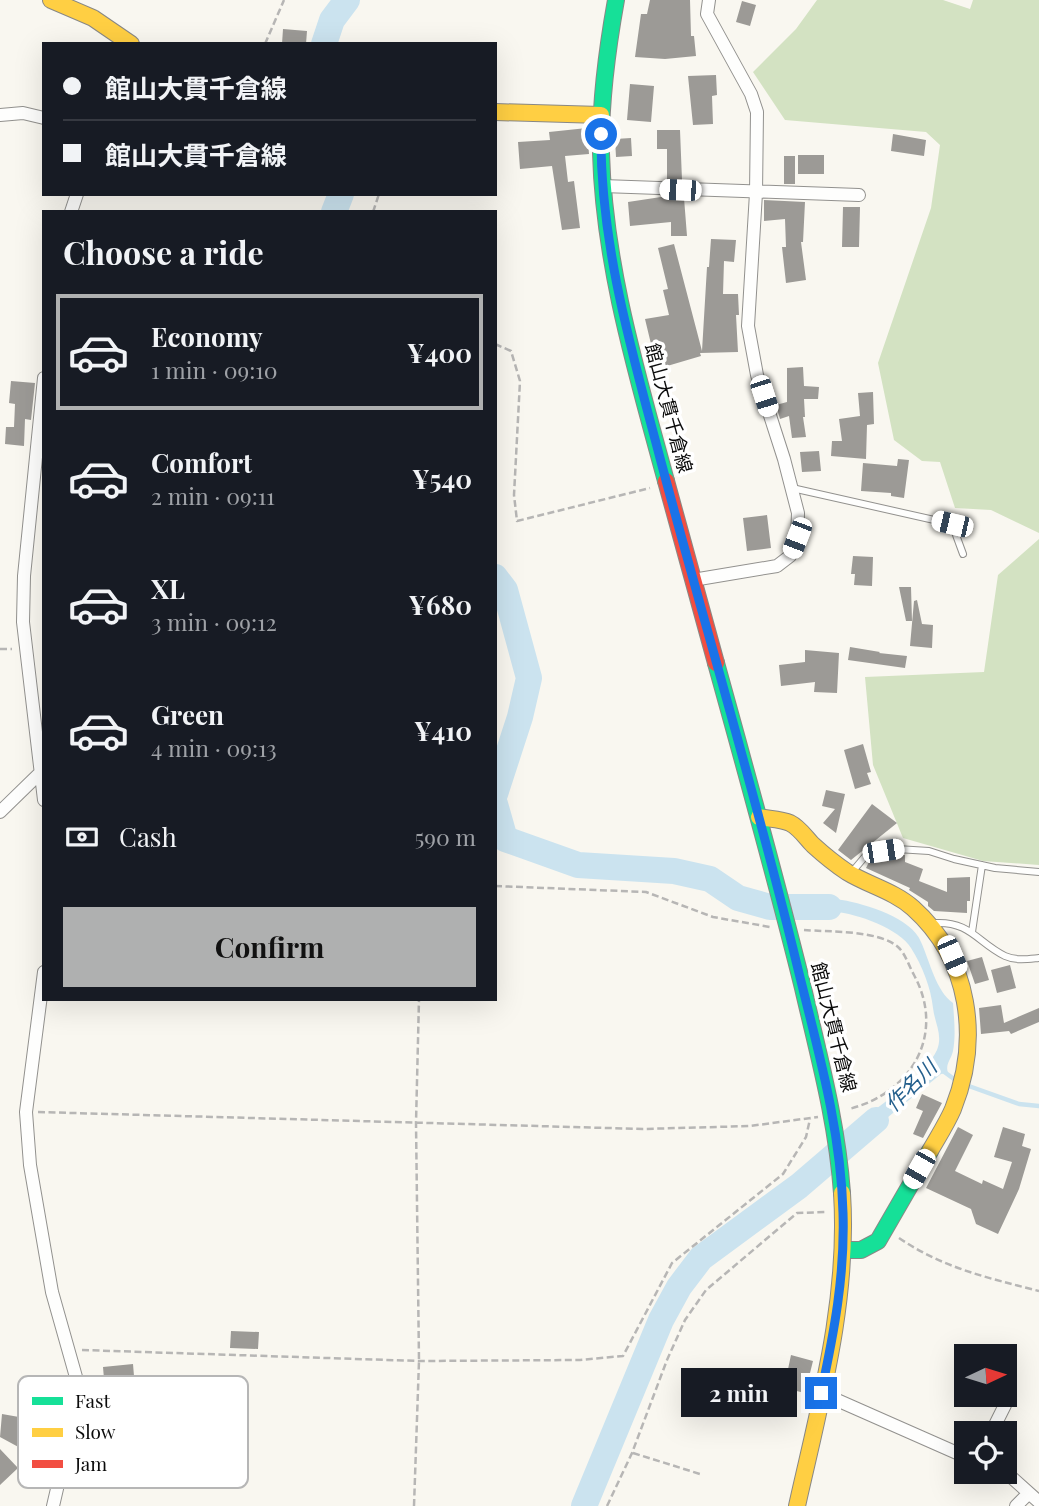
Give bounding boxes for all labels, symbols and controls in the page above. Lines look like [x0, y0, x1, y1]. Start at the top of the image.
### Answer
text: 館山大貫千倉線 [105, 70, 287, 105]
route start [585, 118, 617, 150]
text: 館山大貫千倉線 [105, 137, 287, 172]
car [659, 179, 702, 201]
text: Choose a ride [63, 230, 264, 273]
text: Economy [151, 319, 262, 354]
icon: car [67, 321, 130, 384]
text: ¥400 [407, 335, 472, 370]
street label: 館山大貫千倉線 [640, 340, 700, 475]
text: 1 min · 09:10 [151, 354, 278, 385]
car [748, 373, 781, 419]
text: Comfort [151, 445, 252, 480]
icon: car [67, 447, 130, 510]
text: ¥540 [412, 461, 472, 496]
text: 2 min · 09:11 [151, 480, 275, 511]
car [930, 509, 975, 539]
car [780, 515, 815, 561]
text: XL [151, 571, 185, 606]
icon: car [67, 573, 130, 636]
text: ¥680 [408, 587, 472, 622]
text: 3 min · 09:12 [151, 606, 277, 637]
text: Green [151, 697, 224, 732]
icon: car [67, 699, 130, 762]
text: ¥410 [414, 713, 472, 748]
text: 4 min · 09:13 [151, 732, 277, 763]
icon: cash [63, 818, 101, 856]
text: Cash [119, 819, 177, 854]
text: 590 m [415, 821, 476, 852]
car [861, 837, 906, 865]
button: Confirm [63, 907, 476, 987]
car [935, 933, 970, 979]
street label: 館山大貫千倉線 [806, 959, 864, 1094]
water label: 作名川 [877, 1051, 943, 1117]
car [900, 1146, 939, 1192]
north arrow [954, 1344, 1017, 1407]
map controls [954, 1344, 1017, 1484]
callout: 2 min [681, 1368, 796, 1418]
legend [18, 1376, 248, 1488]
text: 2 min [709, 1377, 769, 1408]
route end [805, 1377, 837, 1409]
text: Fast [75, 1387, 111, 1413]
text: Slow [75, 1418, 116, 1444]
button: locate [954, 1421, 1017, 1484]
text: Jam [74, 1450, 107, 1476]

